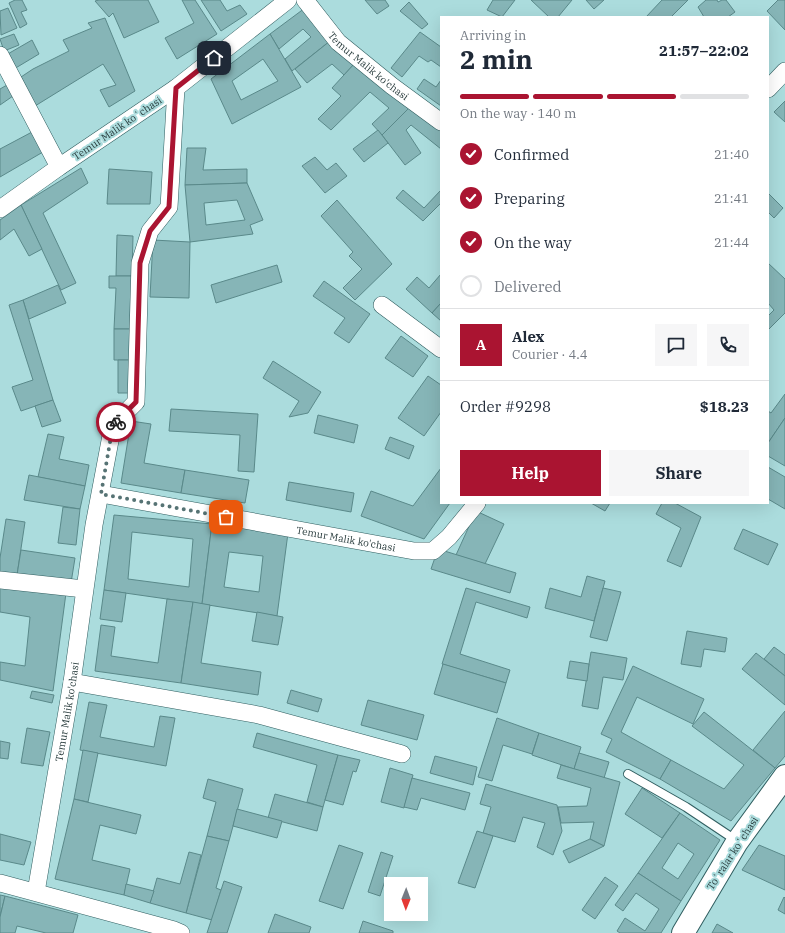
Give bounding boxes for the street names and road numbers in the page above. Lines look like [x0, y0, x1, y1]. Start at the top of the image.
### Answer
street label: Temur Malik ko'chasi [325, 29, 411, 103]
street label: Temur Malik koʻchasi [70, 94, 164, 163]
street label: Temur Malik ko'chasi [295, 524, 397, 555]
street label: Temur Malik ko'chasi [52, 661, 82, 762]
street label: Toʻralar koʻchasi [704, 814, 761, 892]

